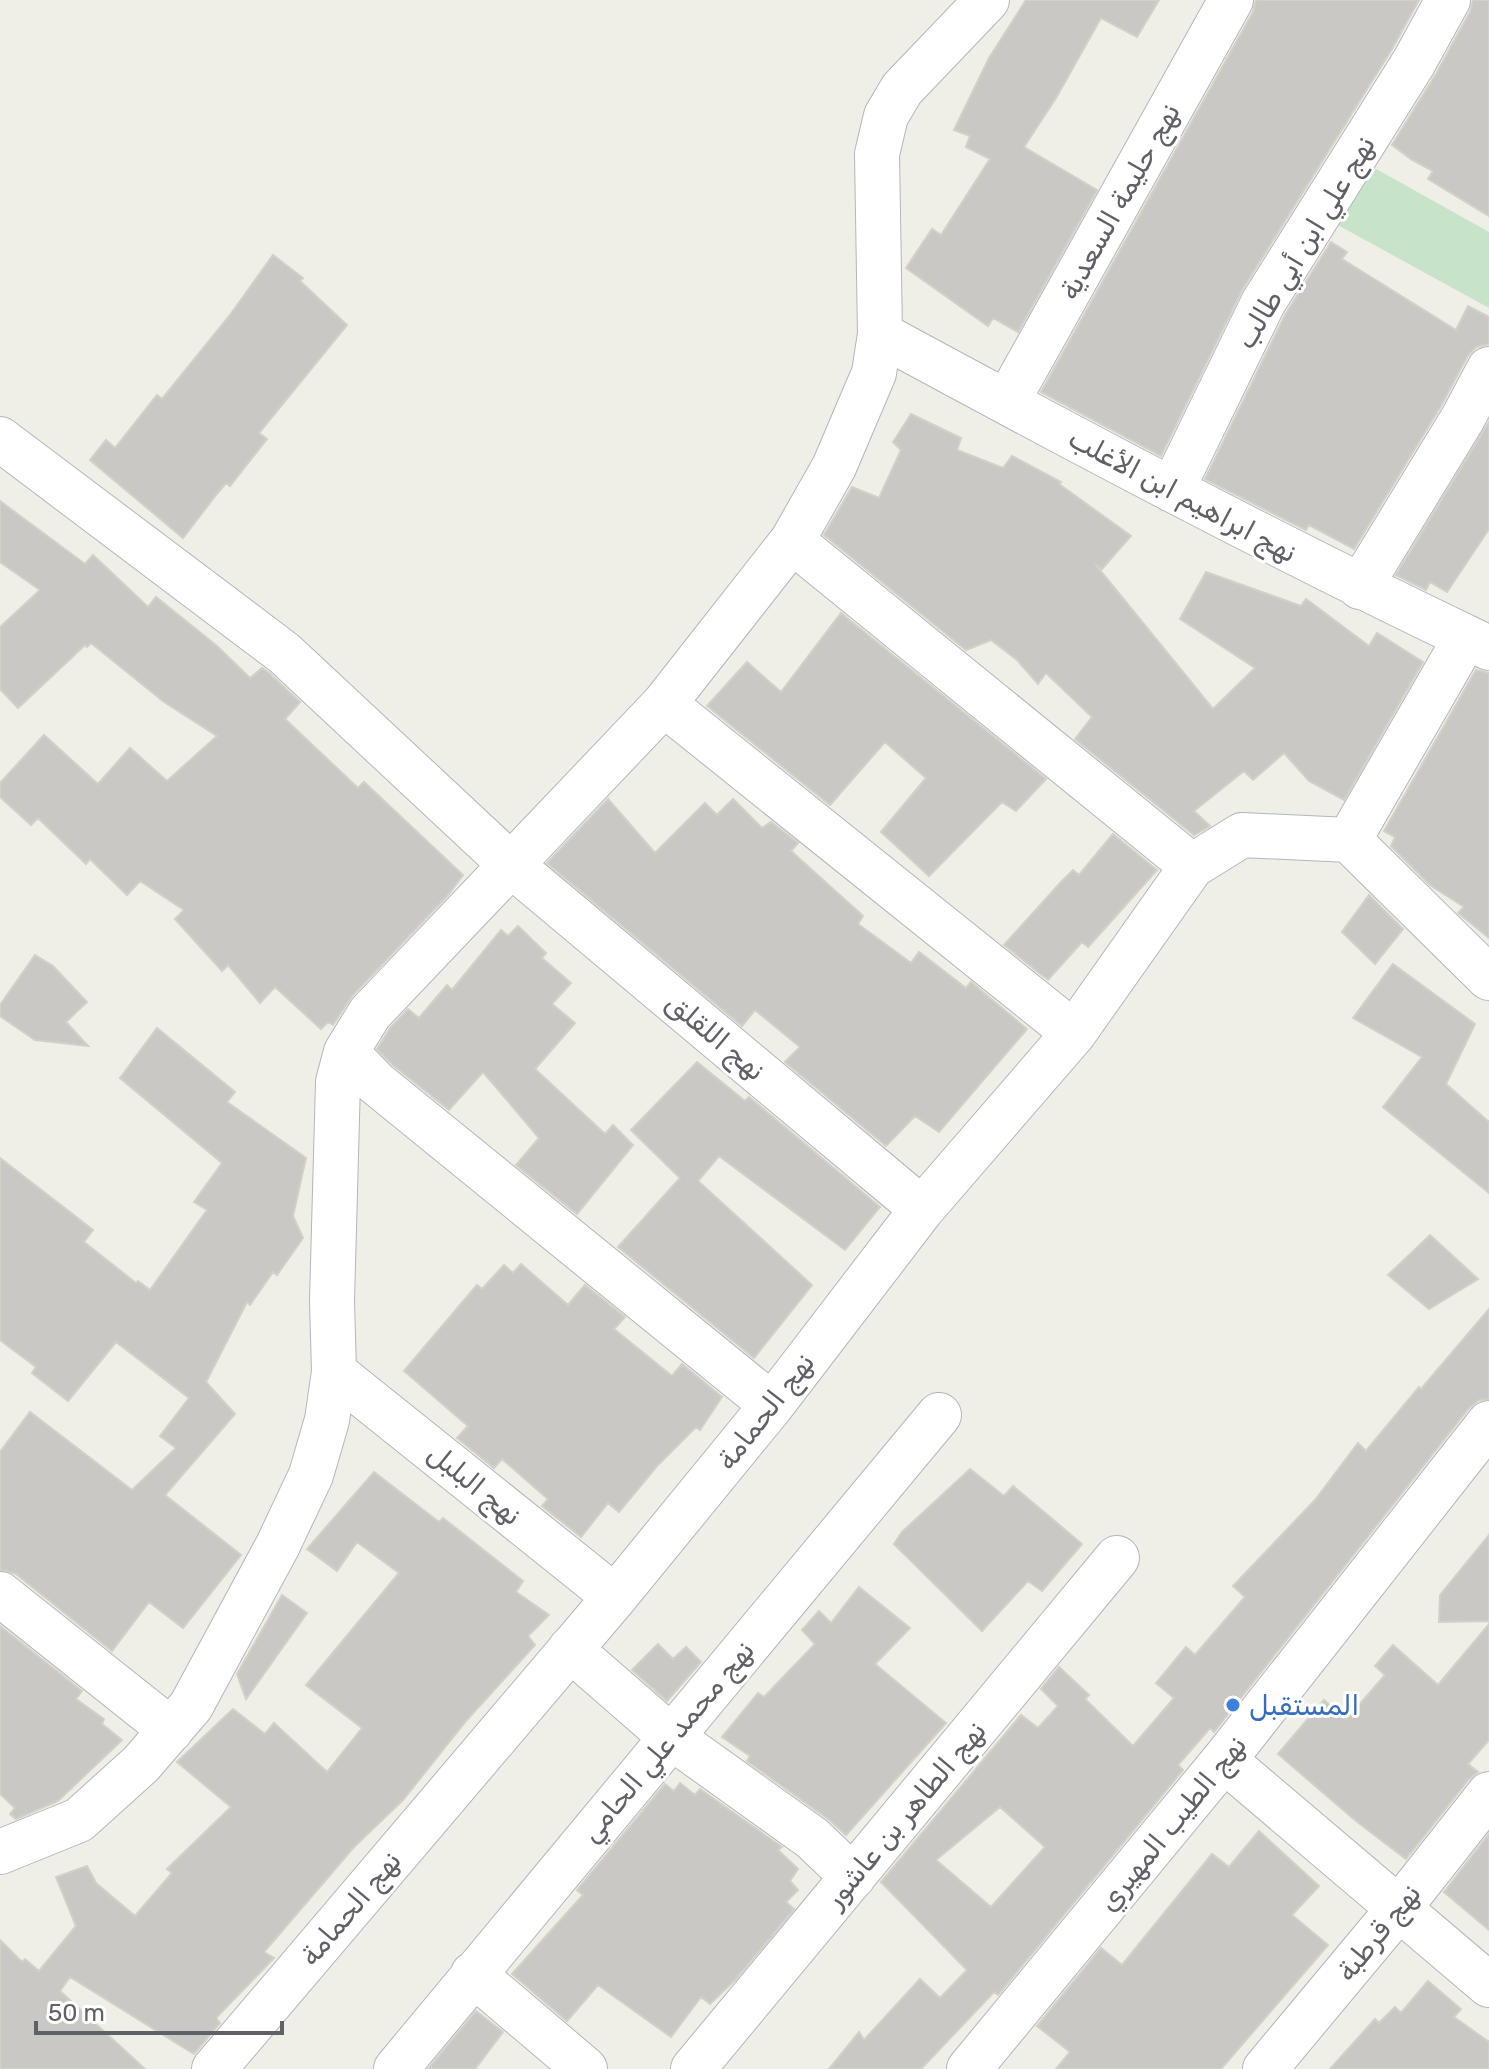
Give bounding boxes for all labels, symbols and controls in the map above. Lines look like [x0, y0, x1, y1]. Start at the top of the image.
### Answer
street label: نهج حليمة السعدية [1052, 97, 1190, 307]
street label: نهج علي ابن أبي طالب [1229, 130, 1386, 357]
street label: نهج ابراهيم ابن الأغلب [1062, 421, 1303, 572]
street label: نهج اللقلق [657, 985, 772, 1090]
street label: نهج الحمامة [709, 1346, 824, 1478]
street label: نهج البلبل [419, 1437, 528, 1534]
street label: نهج محمد علي الحامي [574, 1634, 765, 1852]
place label: المستقبل [1249, 1689, 1359, 1722]
marker: المستقبل [1224, 1696, 1242, 1714]
street label: نهج الطاهر بن عاشور [816, 1714, 995, 1918]
street label: نهج الطيب المهيري [1091, 1729, 1256, 1920]
street label: نهج الحمامة [293, 1844, 410, 1974]
street label: نهج قرطبة [1329, 1877, 1430, 1989]
scale bar [36, 1985, 282, 2035]
text: 50 m [48, 1999, 105, 2027]

